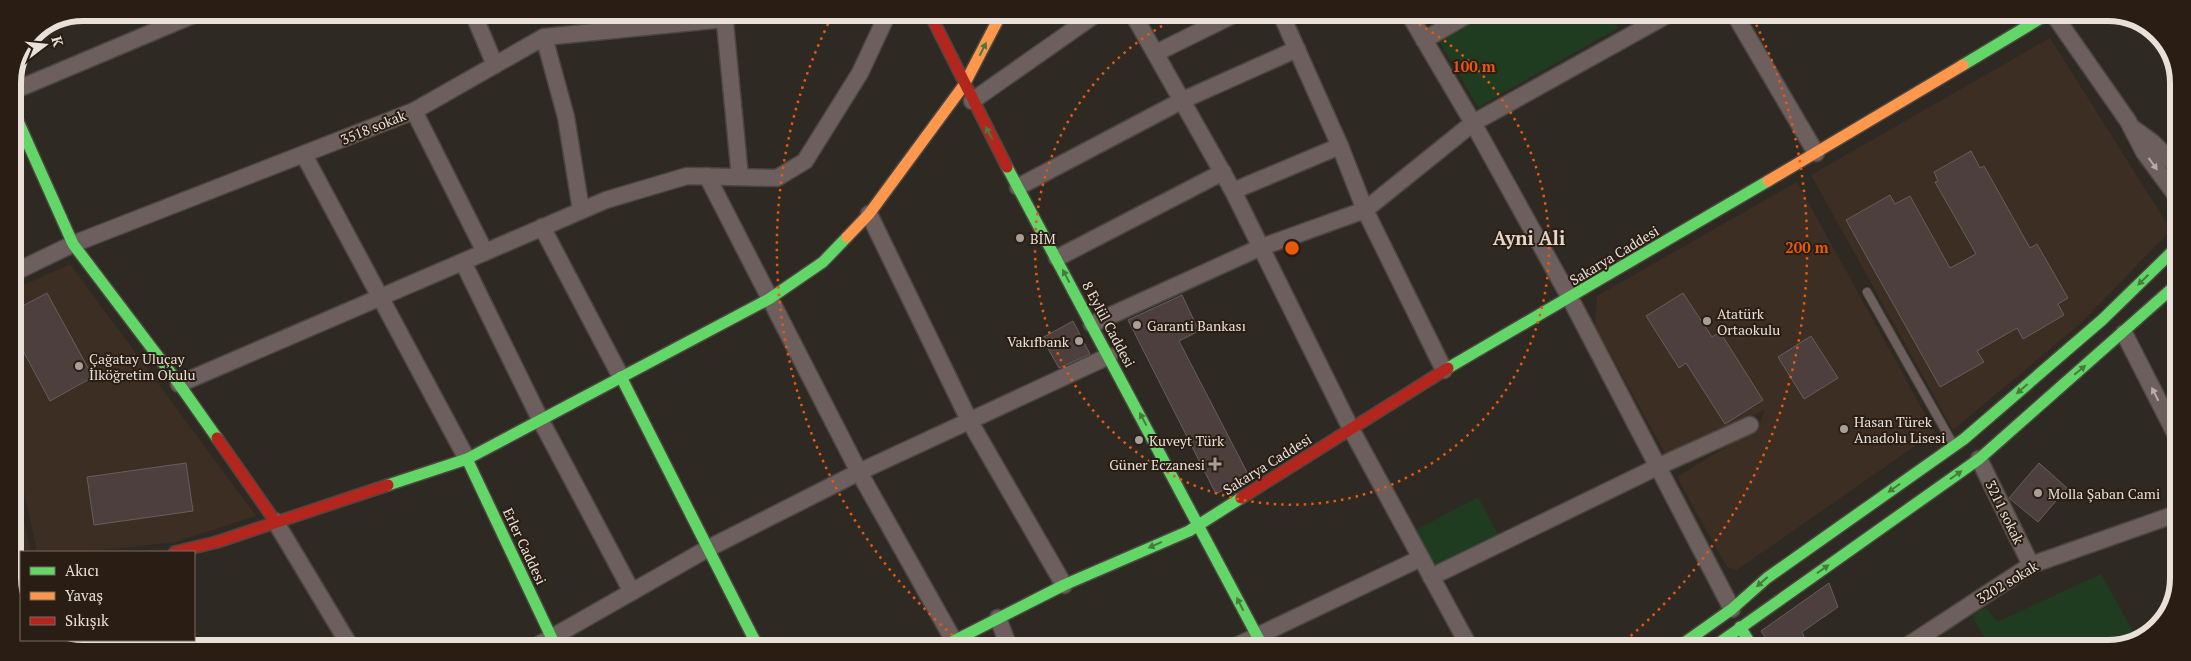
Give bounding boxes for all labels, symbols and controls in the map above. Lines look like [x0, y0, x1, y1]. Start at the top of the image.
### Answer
north arrow [20, 20, 70, 70]
text: K [47, 34, 68, 49]
one-way arrow [979, 42, 987, 57]
text: 100 m [1452, 56, 1496, 76]
street label: 3518 sokak [338, 105, 409, 149]
one-way arrow [985, 126, 993, 140]
one-way arrow [2148, 157, 2158, 171]
street label: Sakarya Caddesi [1566, 221, 1662, 289]
district label: Ayni Ali [1493, 225, 1565, 250]
place label: BİM [1030, 229, 1056, 248]
marker: BİM [1014, 232, 1026, 244]
text: 200 m [1785, 237, 1829, 257]
centre of rings [1283, 239, 1301, 257]
one-way arrow [1062, 269, 1070, 283]
one-way arrow [2137, 274, 2149, 286]
street label: 8 Eylül Caddesi [1078, 278, 1140, 370]
place label: Atatürk Ortaokulu [1717, 304, 1780, 339]
marker: Atatürk Ortaokulu [1701, 315, 1713, 327]
place label: Garanti Bankası [1147, 316, 1246, 335]
marker: Garanti Bankası [1131, 319, 1143, 331]
place label: Vakıfbank [1007, 332, 1070, 351]
marker: Vakıfbank [1073, 335, 1085, 347]
place label: Çağatay Uluçay İlköğretim Okulu [89, 349, 195, 384]
marker: Çağatay Uluçay İlköğretim Okulu [73, 360, 85, 372]
one-way arrow [2073, 365, 2086, 376]
one-way arrow [2017, 383, 2029, 395]
one-way arrow [2151, 387, 2159, 401]
one-way arrow [1139, 412, 1147, 427]
place label: Hasan Türek Anadolu Lisesi [1854, 412, 1945, 447]
marker: Hasan Türek Anadolu Lisesi [1838, 423, 1850, 435]
street label: Sakarya Caddesi [1219, 429, 1315, 499]
place label: Kuveyt Türk [1149, 431, 1225, 450]
marker: Kuveyt Türk [1133, 434, 1145, 446]
place label: Güner Eczanesi [1109, 455, 1205, 474]
marker: Güner Eczanesi [1209, 458, 1221, 470]
one-way arrow [1949, 470, 1963, 480]
street label: 3211 sokak [1981, 477, 2029, 548]
one-way arrow [1887, 483, 1901, 493]
place label: Molla Şaban Cami [2048, 484, 2160, 503]
marker: Molla Şaban Cami [2032, 487, 2044, 499]
street label: Erler Caddesi [499, 505, 551, 587]
one-way arrow [1148, 542, 1162, 550]
legend [20, 551, 195, 641]
street label: 3202 sokak [1973, 556, 2042, 608]
text: Akıcı [65, 560, 99, 580]
one-way arrow [1816, 564, 1830, 574]
one-way arrow [1755, 577, 1768, 588]
text: Yavaş [65, 585, 103, 605]
one-way arrow [1236, 597, 1245, 611]
text: Sıkışık [65, 610, 109, 630]

